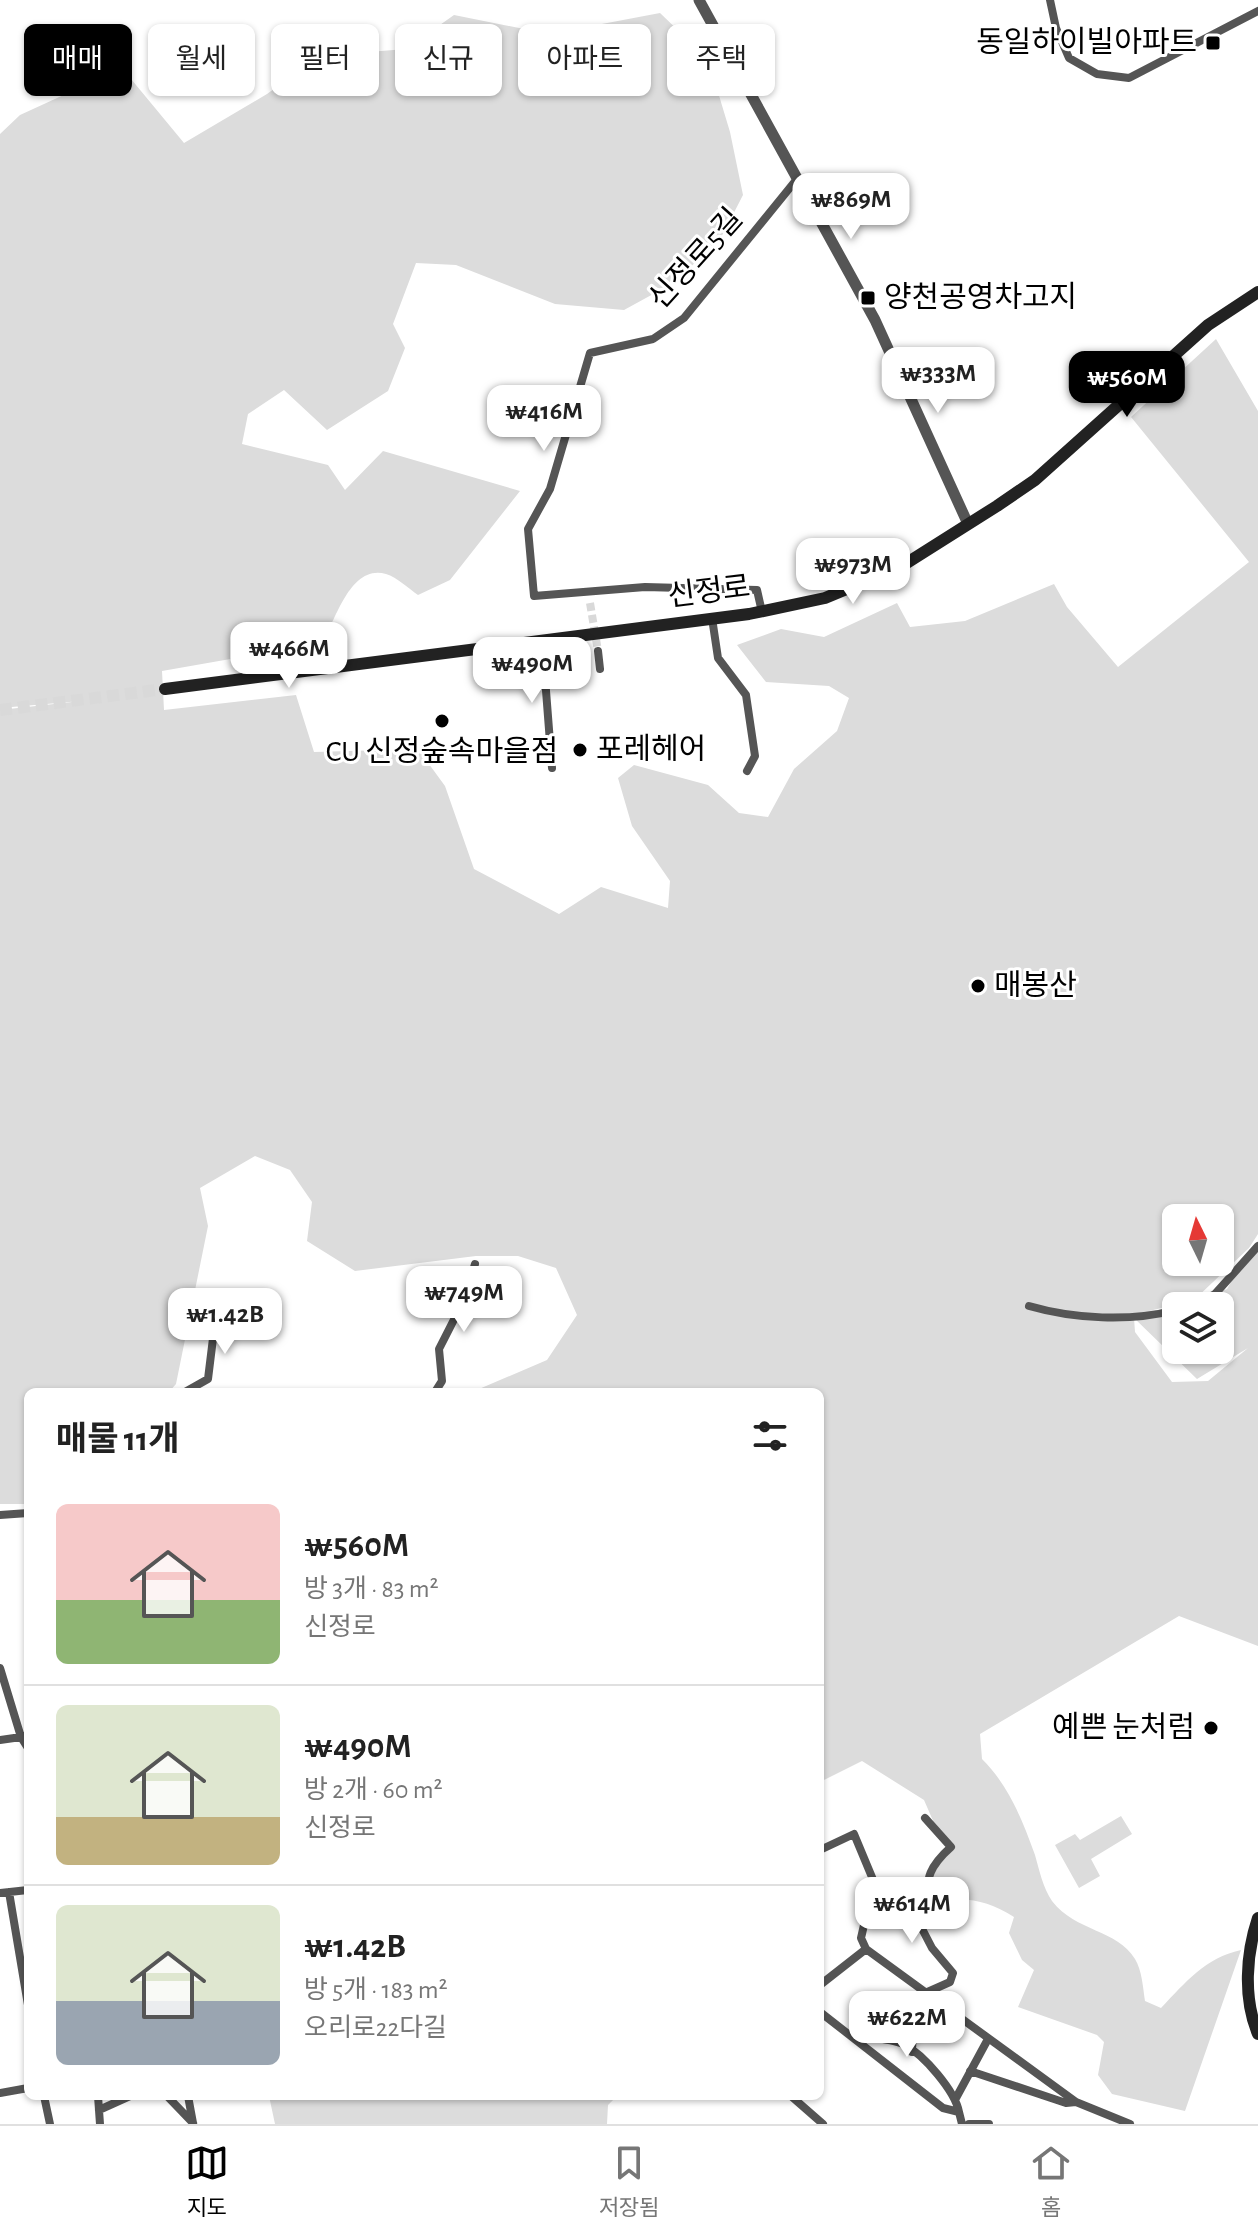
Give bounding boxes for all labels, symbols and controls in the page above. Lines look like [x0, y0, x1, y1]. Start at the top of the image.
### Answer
chip: 매매 [24, 24, 132, 96]
chip: 월세 [148, 24, 255, 96]
chip: 필터 [271, 24, 379, 96]
chip: 신규 [395, 24, 502, 96]
chip: 아파트 [518, 24, 651, 96]
chip: 주택 [667, 24, 775, 96]
place label: 동일하이빌아파트 [976, 26, 1197, 58]
marker: 동일하이빌아파트 [1204, 34, 1222, 52]
pin: ₩869M [795, 173, 907, 241]
text: ₩869M [811, 186, 891, 212]
street label: 신정로5길 [643, 203, 748, 315]
place label: 양천공영차고지 [884, 281, 1077, 313]
marker: 양천공영차고지 [859, 289, 877, 307]
pin: ₩333M [882, 347, 994, 415]
pin: ₩560M [1071, 351, 1183, 419]
text: ₩333M [900, 360, 976, 386]
text: ₩560M [1087, 364, 1167, 390]
pin: ₩416M [488, 385, 600, 453]
text: ₩416M [505, 398, 583, 424]
pin: ₩973M [797, 538, 909, 606]
text: ₩973M [814, 551, 892, 577]
street label: 신정로 [666, 571, 752, 612]
pin: ₩466M [233, 622, 345, 690]
text: ₩466M [248, 635, 330, 661]
pin: ₩490M [476, 637, 588, 705]
text: ₩490M [491, 650, 573, 676]
marker: CU 신정숲속마을점 [433, 712, 451, 730]
place label: 포레헤어 [596, 733, 706, 765]
place label: CU 신정숲속마을점 [326, 736, 558, 767]
marker: 포레헤어 [571, 741, 589, 759]
place label: 매봉산 [994, 970, 1077, 1001]
marker: 매봉산 [969, 977, 987, 995]
north arrow [1162, 1204, 1234, 1276]
map controls [1162, 1204, 1234, 1364]
pin: ₩749M [408, 1266, 520, 1334]
text: ₩749M [424, 1279, 504, 1305]
pin: ₩1.42B [160, 1288, 290, 1356]
button: layers [1162, 1292, 1234, 1364]
text: ₩1.42B [186, 1301, 264, 1327]
icon: filters [748, 1414, 792, 1458]
text: 매물 11개 [56, 1423, 179, 1457]
text: ₩560M [304, 1529, 409, 1563]
icon: home [120, 1536, 216, 1632]
text: 방 3개 · 83 m² [304, 1576, 439, 1602]
text: 신정로 [304, 1614, 376, 1640]
place label: 예쁜 눈처럼 [1052, 1711, 1195, 1743]
marker: 예쁜 눈처럼 [1202, 1719, 1220, 1737]
text: ₩490M [304, 1730, 412, 1764]
icon: home [120, 1737, 216, 1833]
text: 방 2개 · 60 m² [304, 1777, 443, 1803]
text: 신정로 [304, 1815, 376, 1841]
pin: ₩614M [856, 1877, 968, 1945]
text: ₩614M [873, 1890, 951, 1916]
text: ₩1.42B [304, 1930, 406, 1964]
icon: home [120, 1937, 216, 2033]
text: 방 5개 · 183 m² [304, 1977, 448, 2003]
pin: ₩622M [851, 1991, 963, 2059]
text: ₩622M [867, 2004, 947, 2030]
text: 오리로22다길 [304, 2015, 447, 2041]
tab: 지도 [185, 2141, 229, 2221]
tab: 저장됨 [599, 2141, 659, 2221]
tab: 홈 [1029, 2141, 1073, 2221]

